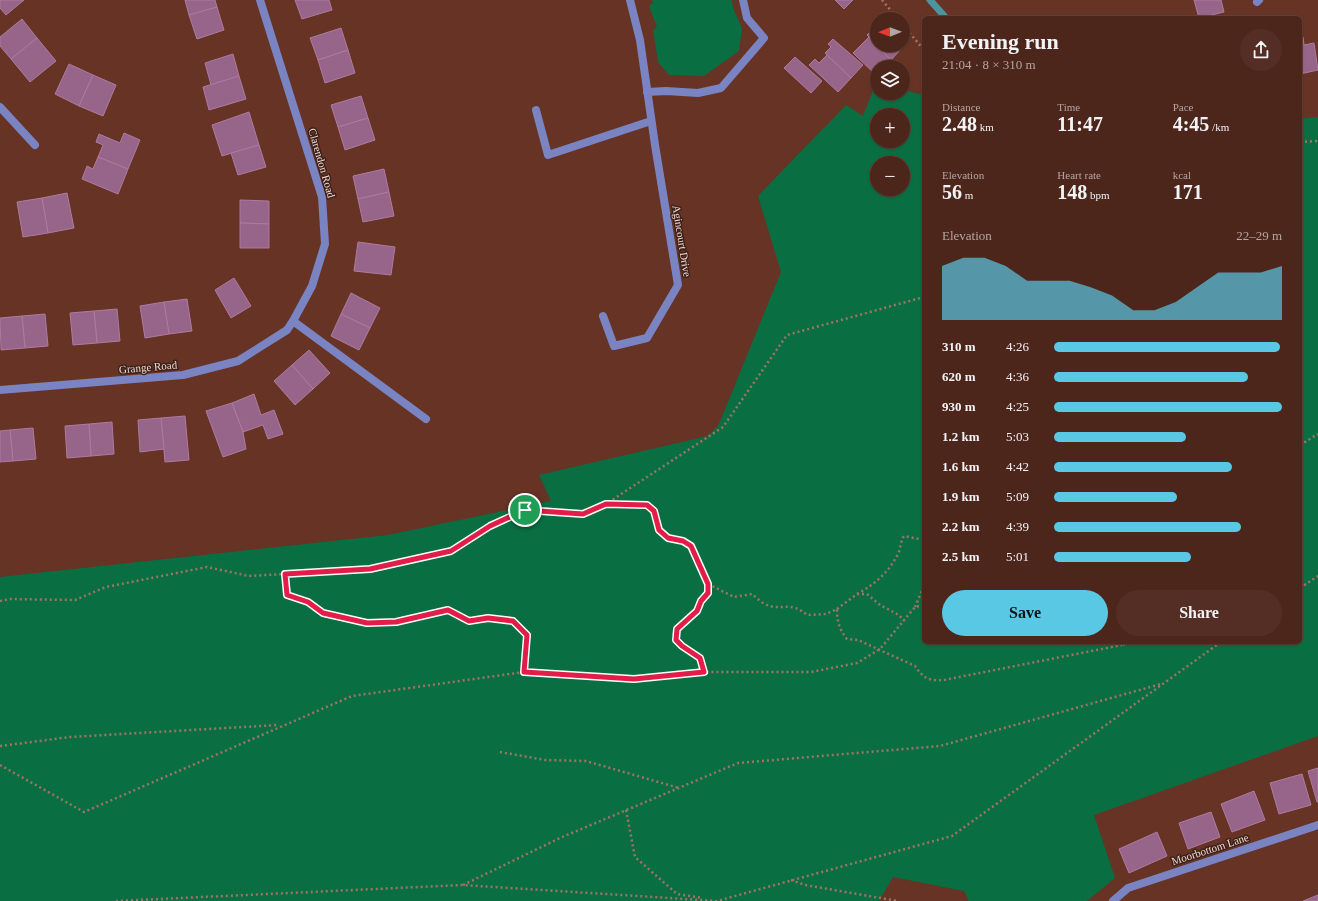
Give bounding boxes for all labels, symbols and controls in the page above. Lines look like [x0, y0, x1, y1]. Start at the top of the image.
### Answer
north arrow [870, 12, 910, 52]
map controls [870, 12, 910, 196]
text: Evening run [942, 29, 1059, 54]
button: share [1240, 29, 1282, 71]
text: 21:04 · 8 × 310 m [942, 57, 1036, 72]
button: layers [870, 60, 910, 100]
text: Distance [942, 101, 980, 113]
text: Time [1057, 101, 1080, 113]
text: Pace [1173, 101, 1193, 113]
button: + [870, 108, 910, 148]
text: 2.48 [942, 113, 977, 135]
text: 11:47 [1057, 113, 1103, 135]
text: 4:45 [1173, 113, 1209, 135]
text: km [977, 121, 994, 133]
text: /km [1209, 121, 1229, 133]
street label: Clarendon Road [306, 127, 338, 200]
button: − [870, 156, 910, 196]
text: Elevation [942, 169, 984, 181]
text: Heart rate [1057, 169, 1101, 181]
text: kcal [1173, 169, 1191, 181]
text: 56 [942, 181, 962, 203]
text: 148 [1057, 181, 1087, 203]
text: 171 [1173, 181, 1203, 203]
text: m [962, 189, 973, 201]
text: bpm [1087, 189, 1110, 201]
street label: Agincourt Drive [670, 204, 694, 278]
text: Elevation [942, 228, 992, 243]
text: 22–29 m [1236, 228, 1282, 243]
text: 310 m [942, 339, 976, 354]
text: 4:26 [1006, 339, 1029, 354]
street label: Grange Road [118, 358, 178, 376]
text: 620 m [942, 369, 976, 384]
text: 4:36 [1006, 369, 1029, 384]
text: 930 m [942, 399, 976, 414]
text: 4:25 [1006, 399, 1029, 414]
text: 1.2 km [942, 429, 980, 444]
text: 5:03 [1006, 429, 1029, 444]
text: 1.6 km [942, 459, 980, 474]
text: 4:42 [1006, 459, 1029, 474]
text: 1.9 km [942, 489, 980, 504]
text: 5:09 [1006, 489, 1029, 504]
pin [508, 493, 542, 527]
icon: arrive [514, 499, 536, 521]
text: 2.2 km [942, 519, 980, 534]
text: 4:39 [1006, 519, 1029, 534]
text: 2.5 km [942, 549, 980, 564]
text: 5:01 [1006, 549, 1029, 564]
button: Save [942, 590, 1108, 636]
button: Share [1116, 590, 1282, 636]
street label: Moorbottom Lane [1170, 831, 1250, 867]

